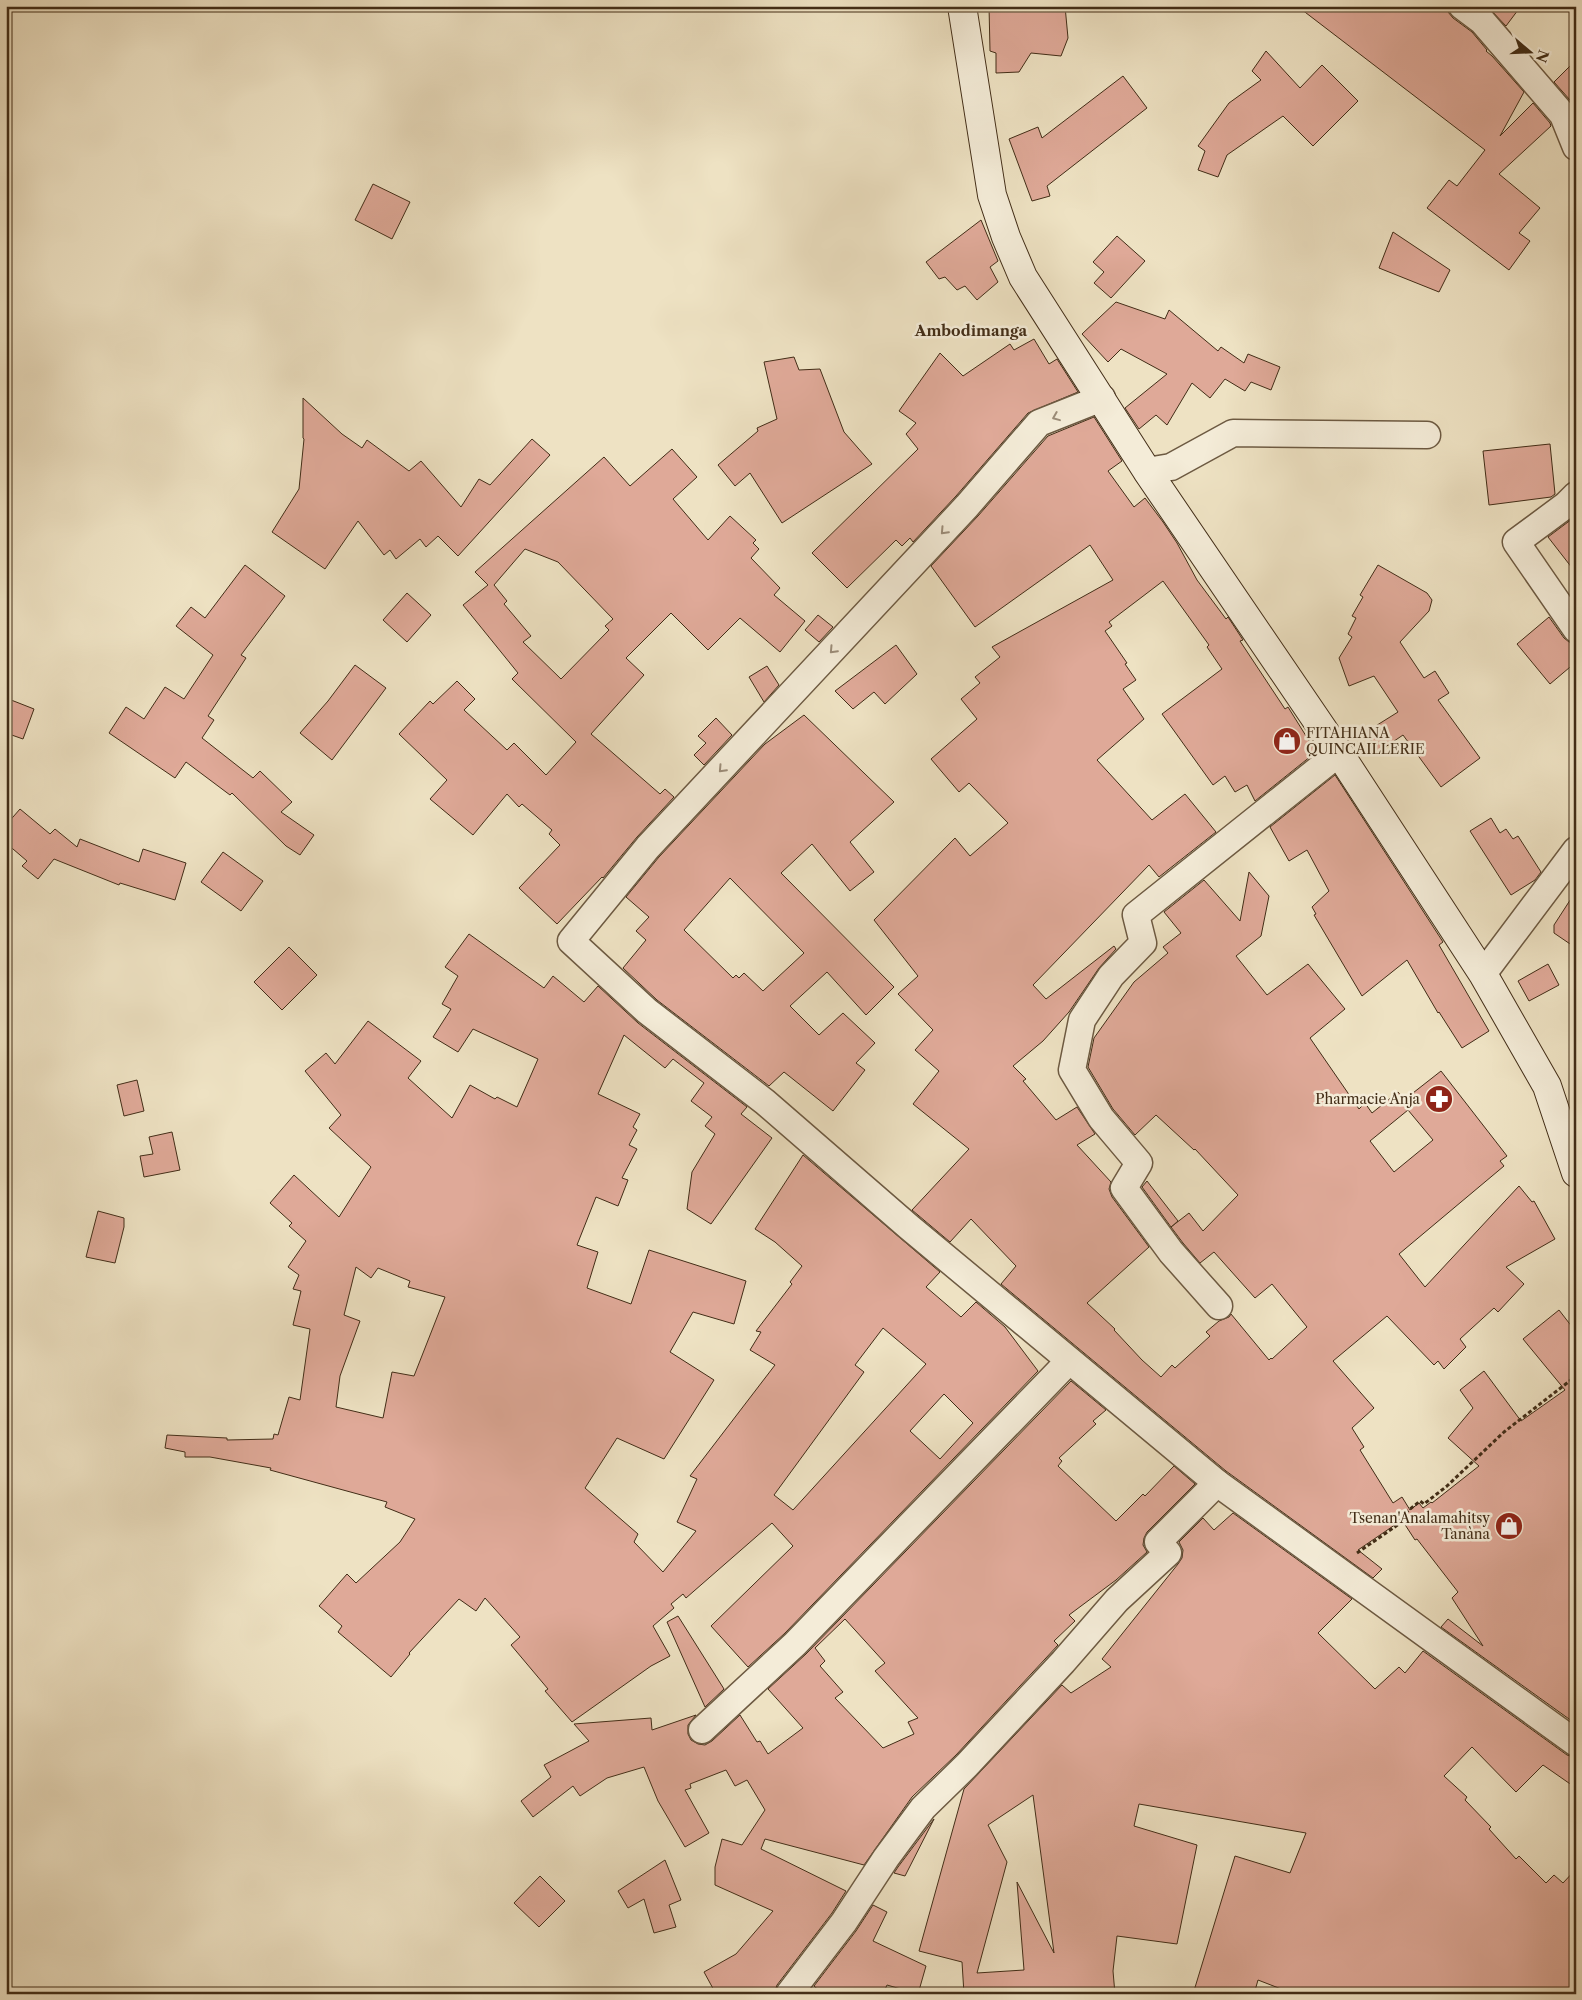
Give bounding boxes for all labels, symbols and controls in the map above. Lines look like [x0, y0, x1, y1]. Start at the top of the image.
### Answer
north arrow [1504, 28, 1554, 78]
text: N [1532, 48, 1553, 65]
district label: Ambodimanga [914, 321, 1028, 340]
one-way arrow [1052, 410, 1061, 421]
one-way arrow [941, 526, 950, 535]
one-way arrow [830, 644, 839, 653]
place label: FITAHIANA QUINCAILLERIE [1306, 724, 1425, 758]
shop icon: FITAHIANA QUINCAILLERIE [1272, 726, 1302, 756]
one-way arrow [719, 763, 728, 772]
pharmacy icon: Pharmacie Anja [1424, 1084, 1454, 1114]
place label: Pharmacie Anja [1315, 1090, 1421, 1108]
place label: Tsenan'Analamahitsy Tanàna [1349, 1509, 1491, 1543]
shop icon: Tsenan'Analamahitsy Tanàna [1494, 1511, 1524, 1541]

